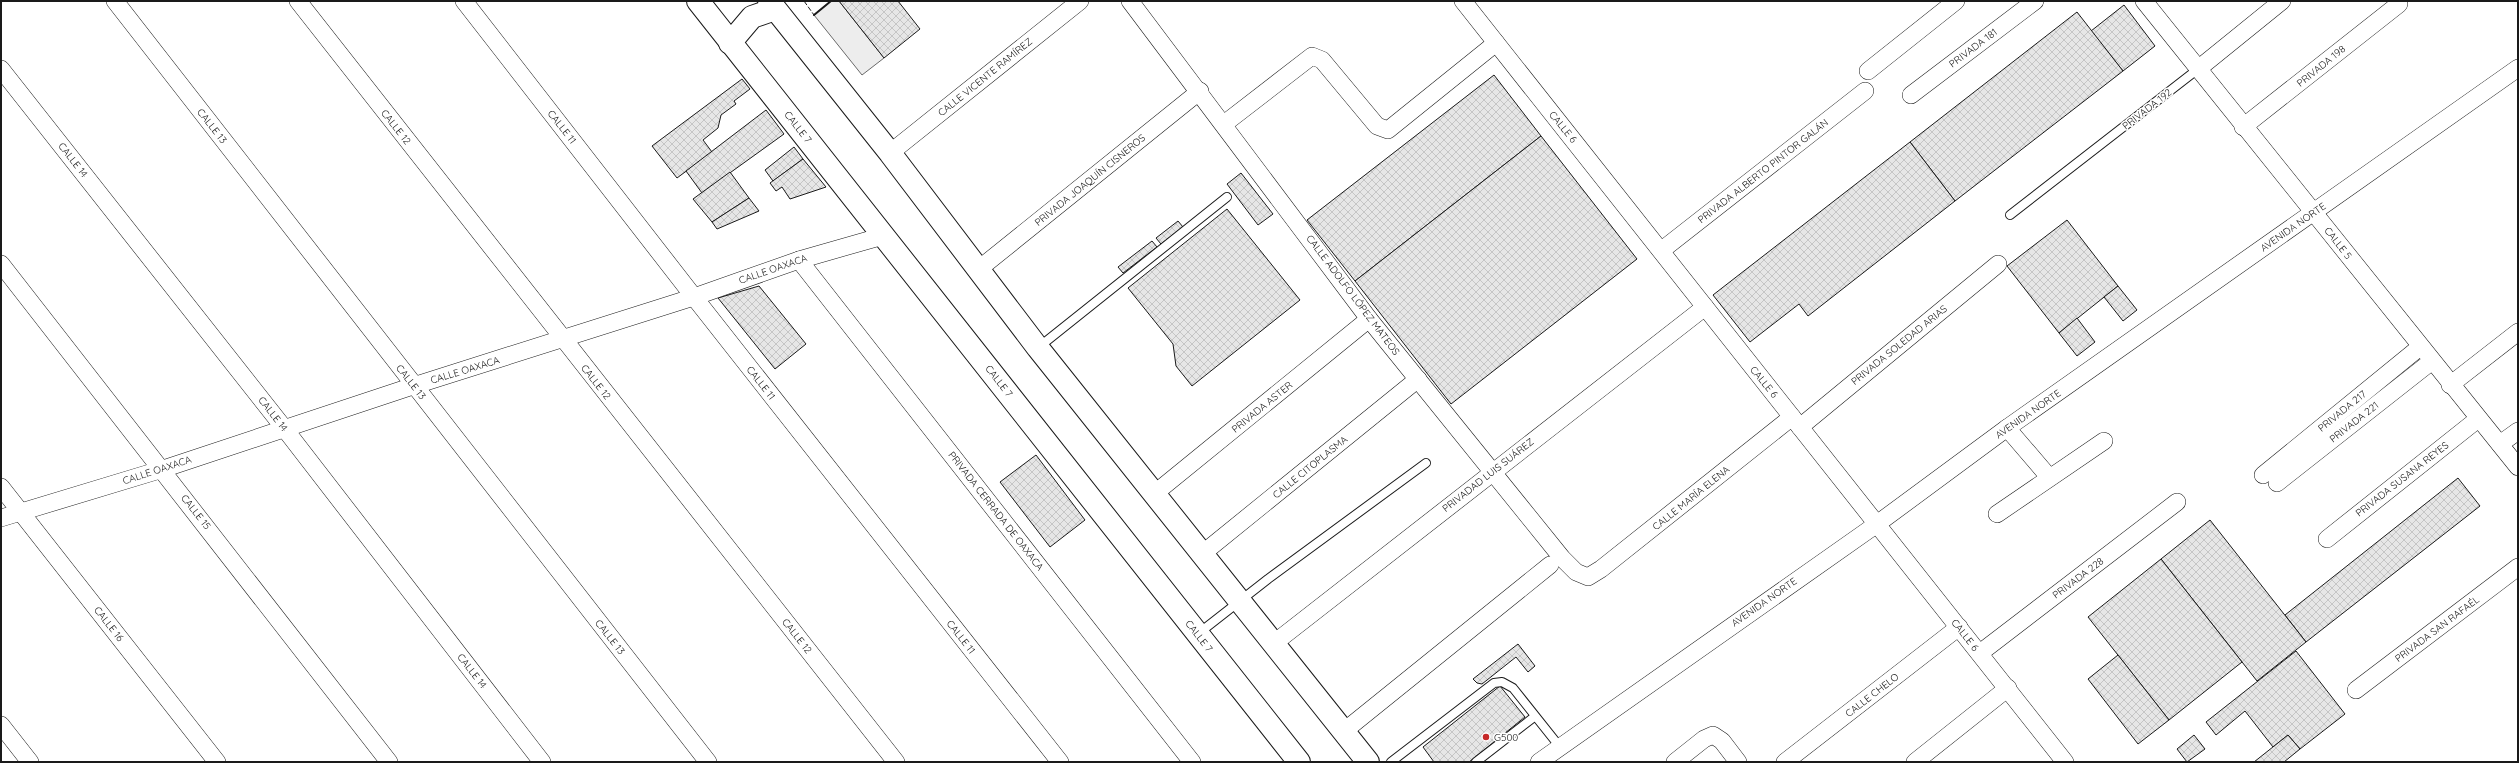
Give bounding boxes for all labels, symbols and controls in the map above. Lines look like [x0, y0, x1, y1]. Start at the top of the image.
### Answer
street label: PRIVADA 181 [1946, 26, 2000, 70]
street label: CALLE VICENTE RAMÍREZ [935, 35, 1035, 119]
street label: PRIVADA 198 [2294, 42, 2348, 90]
street label: PRIVADA 192 [2120, 85, 2175, 132]
street label: CALLE 13 [194, 106, 230, 146]
street label: CALLE 12 [378, 107, 414, 148]
street label: CALLE 11 [545, 107, 579, 147]
street label: CALLE 7 [781, 108, 815, 146]
street label: CALLE 6 [1546, 108, 1580, 146]
street label: PRIVADA ALBERTO PINTOR GALÁN [1695, 116, 1831, 226]
street label: PRIVADA JOAQUÍN CISNEROS [1032, 131, 1148, 229]
street label: CALLE 14 [55, 140, 91, 180]
street label: AVENIDA NORTE [2258, 199, 2329, 254]
street label: CALLE 5 [2321, 224, 2355, 262]
street label: CALLE ADOLFO LÓPEZ MATEOS [1303, 232, 1403, 358]
street label: CALLE OAXACA [737, 251, 809, 287]
street label: PRIVADA SOLEDAD ARIAS [1848, 302, 1950, 388]
street label: CALLE OAXACA [429, 353, 502, 387]
street label: CALLE 13 [393, 362, 429, 402]
street label: CALLE 12 [578, 362, 614, 403]
street label: CALLE 7 [982, 362, 1016, 400]
street label: CALLE 11 [744, 363, 778, 403]
street label: CALLE 6 [1747, 363, 1781, 401]
street label: PRIVADA ASTER [1229, 378, 1295, 436]
street label: AVENIDA NORTE [1993, 386, 2064, 441]
street label: PRIVADA 217 [2315, 387, 2369, 435]
street label: CALLE 14 [255, 394, 291, 434]
street label: PRIVADA 221 [2327, 399, 2381, 445]
street label: CALLE CITOPLASMA [1270, 432, 1351, 501]
street label: PRIVADAD LUIS SUÁREZ [1440, 435, 1536, 515]
street label: PRIVADA SUSANA REYES [2353, 438, 2452, 519]
street label: PRIVADA CERRADA DE OAXACA [945, 449, 1047, 574]
street label: CALLE OAXACA [121, 453, 194, 487]
street label: CALLE MARÍA ELENA [1650, 463, 1733, 533]
street label: CALLE 15 [178, 492, 214, 532]
street label: PRIVADA 228 [2050, 555, 2106, 601]
street label: AVENIDA NORTE [1729, 574, 1800, 629]
street label: PRIVADA SAN RAFAÉL [2392, 593, 2482, 665]
street label: CALLE 16 [91, 604, 127, 645]
street label: CALLE 12 [779, 616, 815, 657]
street label: CALLE 6 [1948, 616, 1982, 654]
street label: CALLE 13 [592, 617, 628, 657]
street label: CALLE 11 [944, 617, 978, 657]
street label: CALLE 7 [1182, 617, 1216, 655]
street label: CALLE 14 [454, 651, 490, 691]
street label: CALLE CHELO [1843, 670, 1902, 720]
place label: G500 [1494, 731, 1518, 744]
marker: G500 [1481, 732, 1491, 742]

